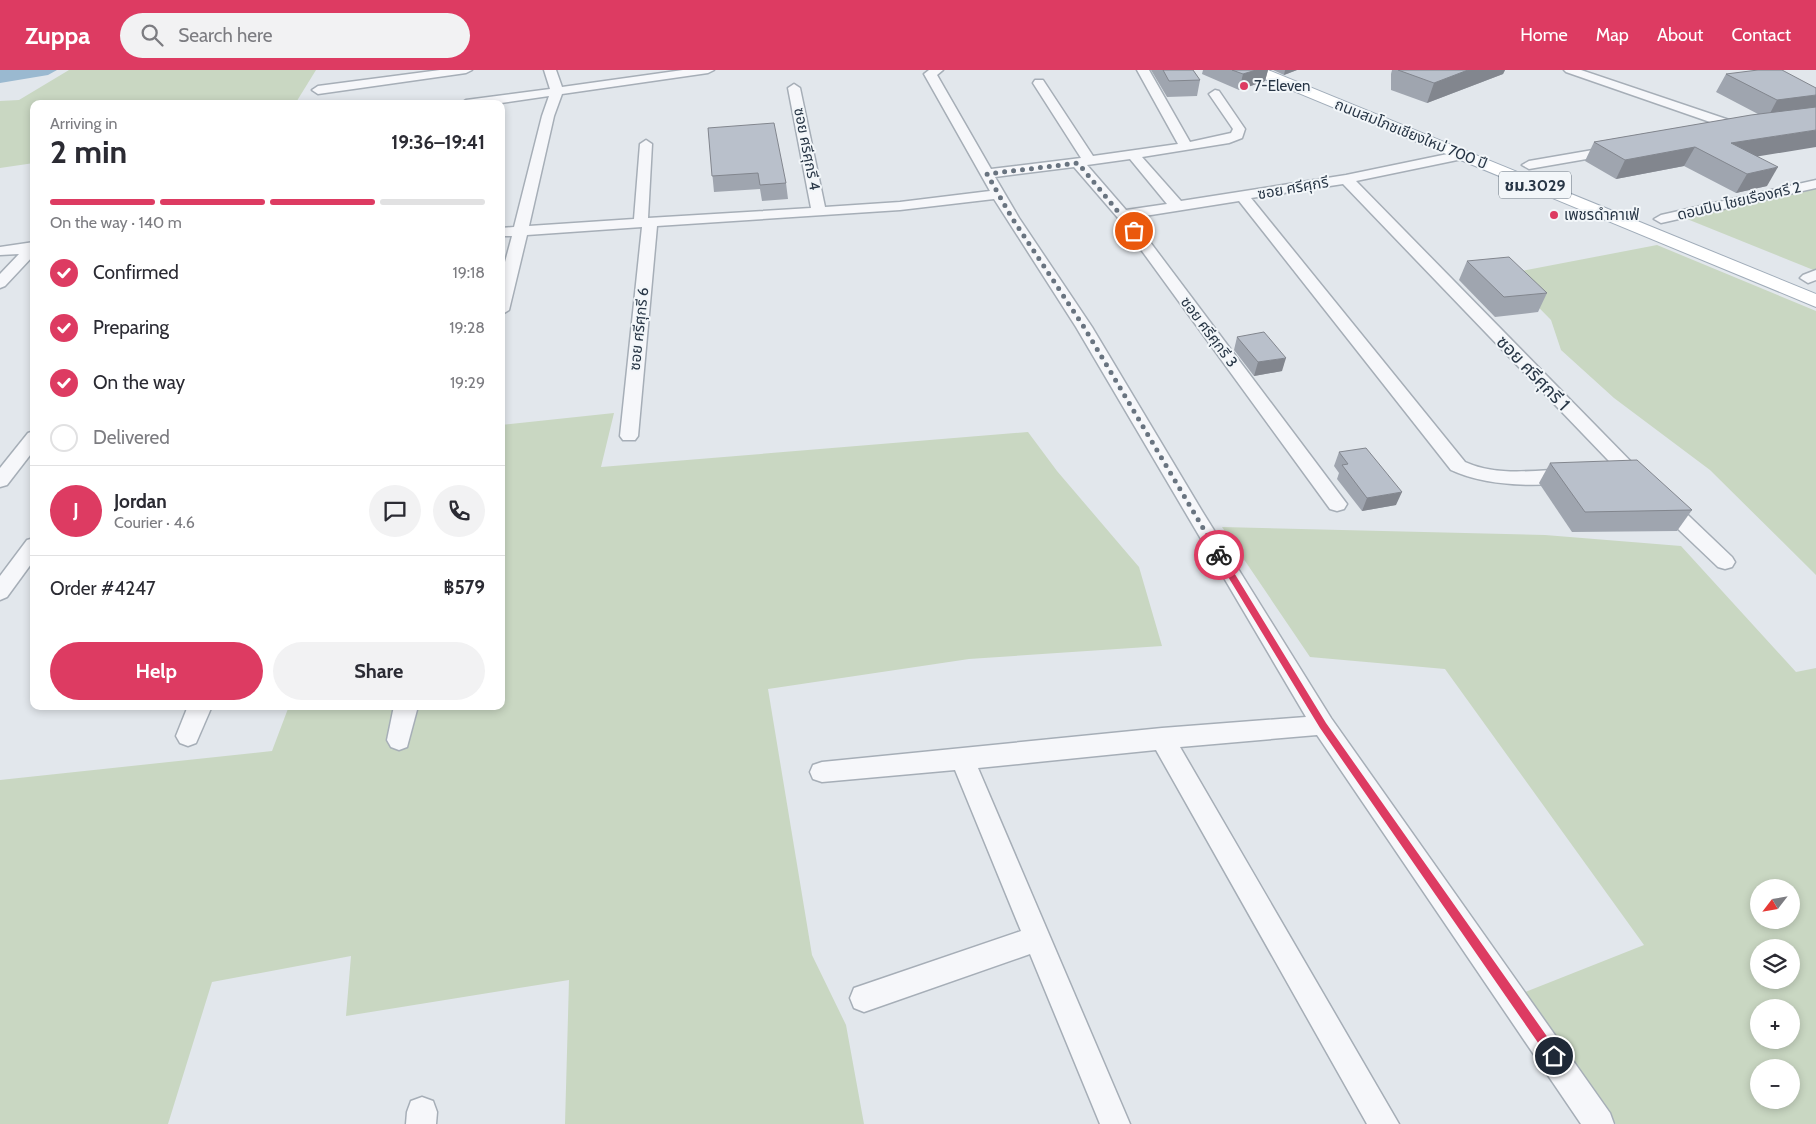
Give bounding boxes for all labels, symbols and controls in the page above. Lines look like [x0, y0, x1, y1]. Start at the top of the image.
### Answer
search box [120, 13, 470, 58]
text: Zuppa [25, 21, 90, 50]
icon: search [138, 21, 166, 49]
text: Search here [178, 24, 273, 47]
text: Home [1520, 24, 1568, 46]
text: Map [1596, 24, 1629, 46]
text: About [1657, 24, 1703, 46]
text: Contact [1731, 24, 1791, 46]
place label: 7-Eleven [1254, 77, 1310, 95]
marker: 7-Eleven [1238, 80, 1250, 92]
street label: ถนนสมโภชเชียงใหม่ 700 ปี [1332, 95, 1490, 173]
street label: ซอย ศรีศุกรี 4 [790, 106, 824, 192]
text: Arriving in [50, 114, 117, 133]
text: 19:36–19:41 [391, 131, 485, 154]
text: 2 min [50, 132, 127, 171]
road number: ชม.3029 [1499, 172, 1571, 198]
street label: ซอย ศรีศุกรี [1256, 173, 1330, 203]
street label: ดอนปิน ไชยเรืองศรี 2 [1675, 178, 1803, 224]
place label: เพชรดำคาเฟ่ [1564, 206, 1639, 224]
marker: เพชรดำคาเฟ่ [1548, 209, 1560, 221]
pin [1113, 210, 1155, 252]
text: On the way · 140 m [50, 213, 182, 232]
icon: bag [1120, 217, 1148, 245]
icon: check [50, 259, 78, 287]
text: Confirmed [93, 261, 179, 284]
text: 19:18 [452, 263, 485, 282]
street label: ซอย ศรีศุกรี 6 [626, 286, 652, 372]
street label: ซอย ศรีศุกรี 3 [1177, 293, 1241, 371]
icon: check [50, 314, 78, 342]
text: Preparing [93, 316, 169, 339]
text: 19:28 [449, 318, 485, 337]
street label: ซอย ศรีศุกรี 1 [1492, 331, 1574, 415]
icon: check [50, 369, 78, 397]
text: On the way [93, 371, 185, 394]
text: 19:29 [450, 373, 485, 392]
text: Delivered [93, 426, 170, 449]
button: chat [369, 485, 421, 537]
button: phone [433, 485, 485, 537]
text: Jordan [114, 490, 167, 513]
text: J [73, 499, 79, 522]
text: Courier · 4.6 [114, 513, 195, 532]
courier [1194, 530, 1244, 580]
icon: bike [1205, 541, 1233, 569]
text: ฿579 [443, 576, 485, 599]
text: Order #4247 [50, 577, 156, 600]
button: Help [50, 642, 263, 700]
button: Share [273, 642, 485, 700]
north arrow [1750, 879, 1800, 929]
map controls [1750, 879, 1800, 1109]
button: layers [1750, 939, 1800, 989]
button: + [1750, 999, 1800, 1049]
pin [1533, 1035, 1575, 1077]
icon: home [1540, 1042, 1568, 1070]
button: − [1750, 1059, 1800, 1109]

